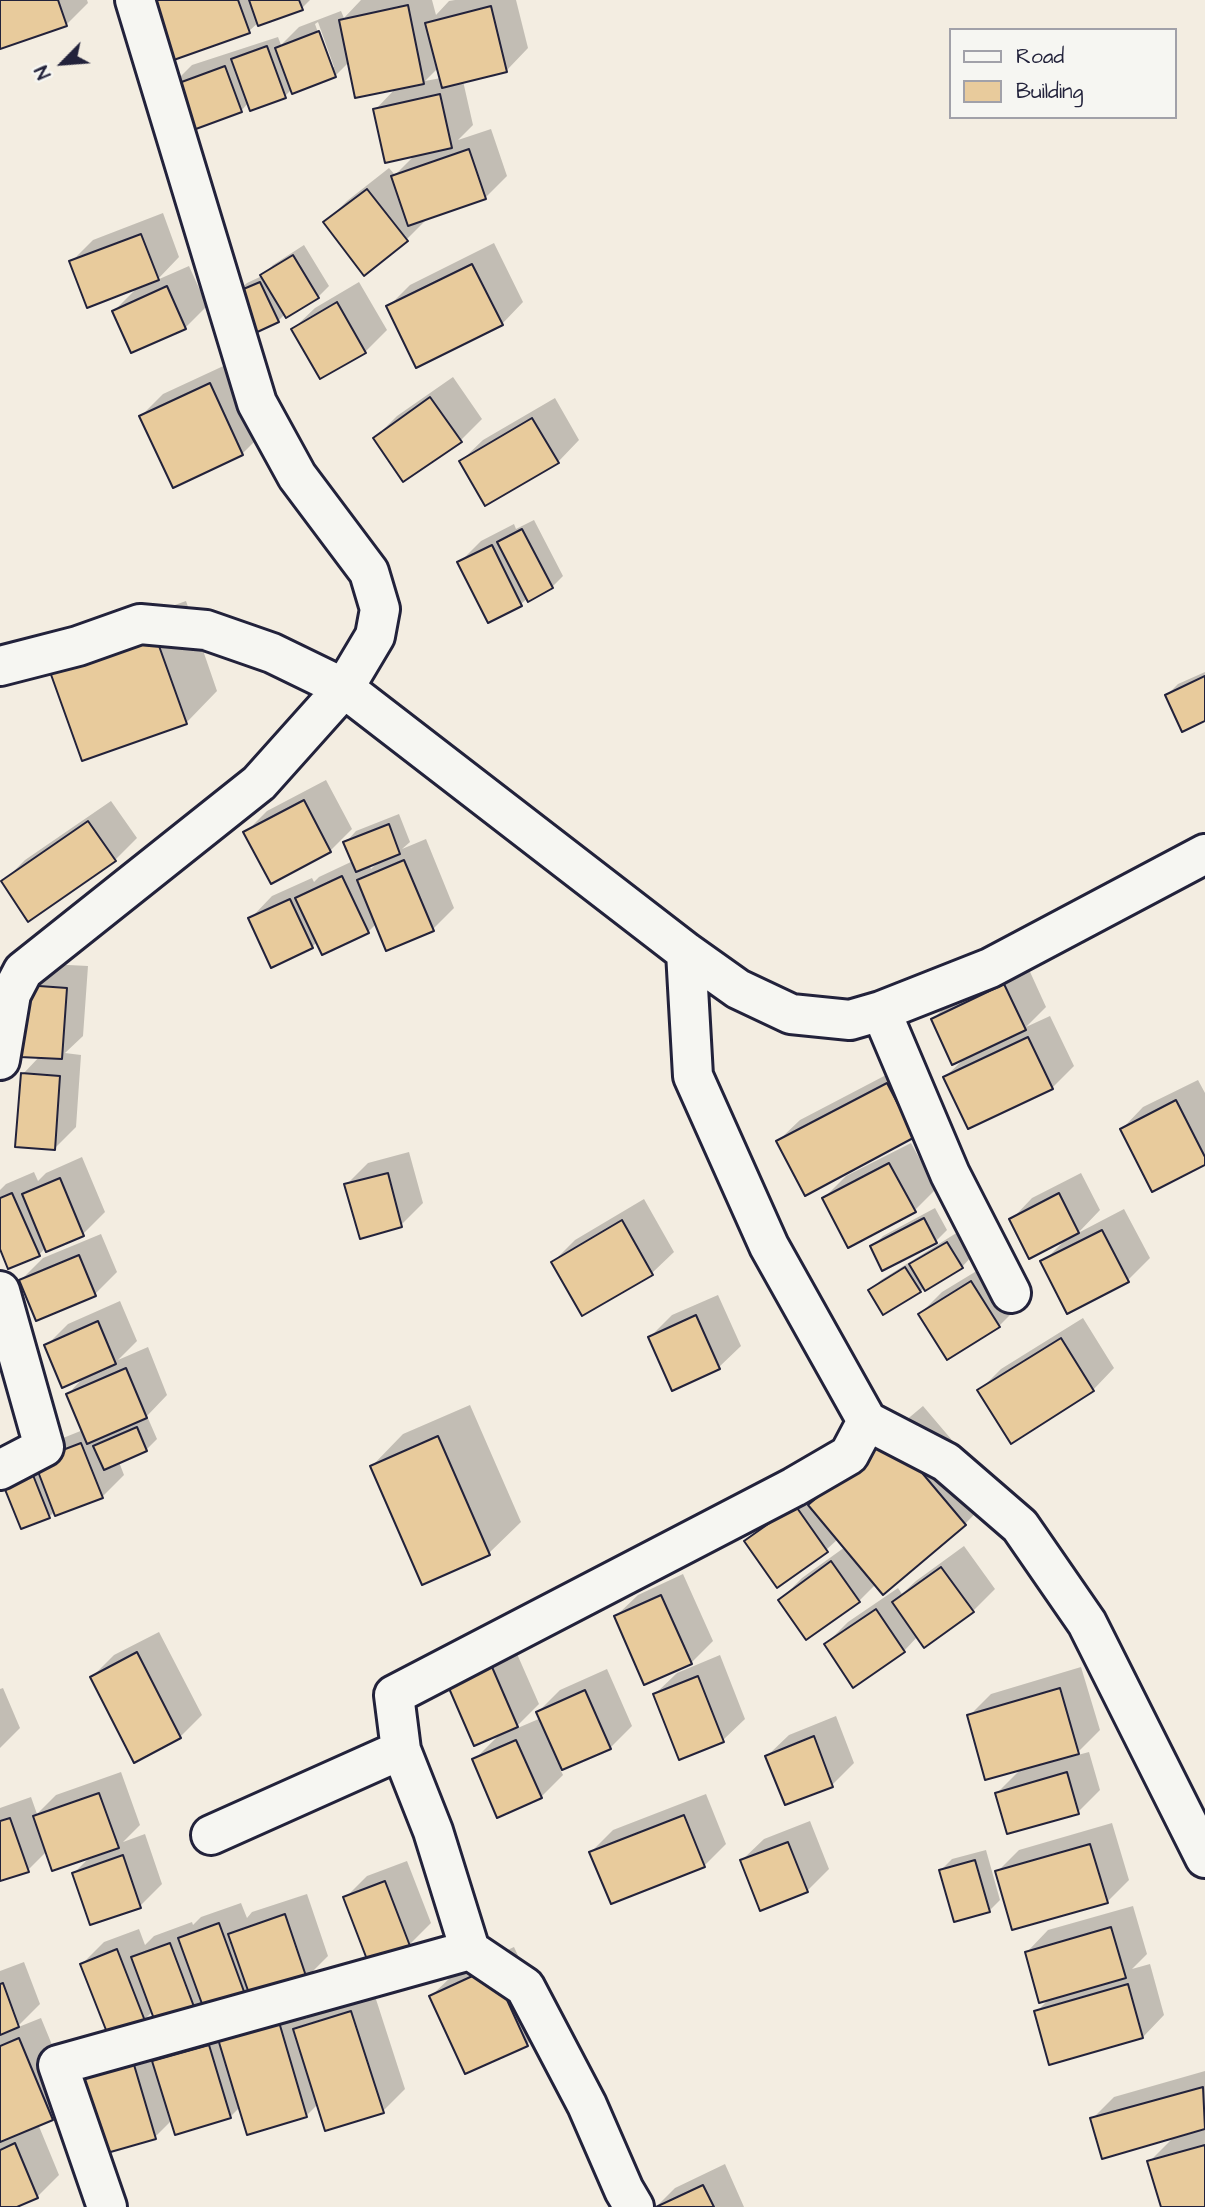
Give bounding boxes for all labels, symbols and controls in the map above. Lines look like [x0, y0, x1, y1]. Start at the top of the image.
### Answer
north arrow [28, 28, 98, 98]
legend [950, 28, 1177, 119]
text: Road [1016, 42, 1064, 71]
text: N [29, 61, 58, 83]
text: Building [1016, 77, 1083, 106]

